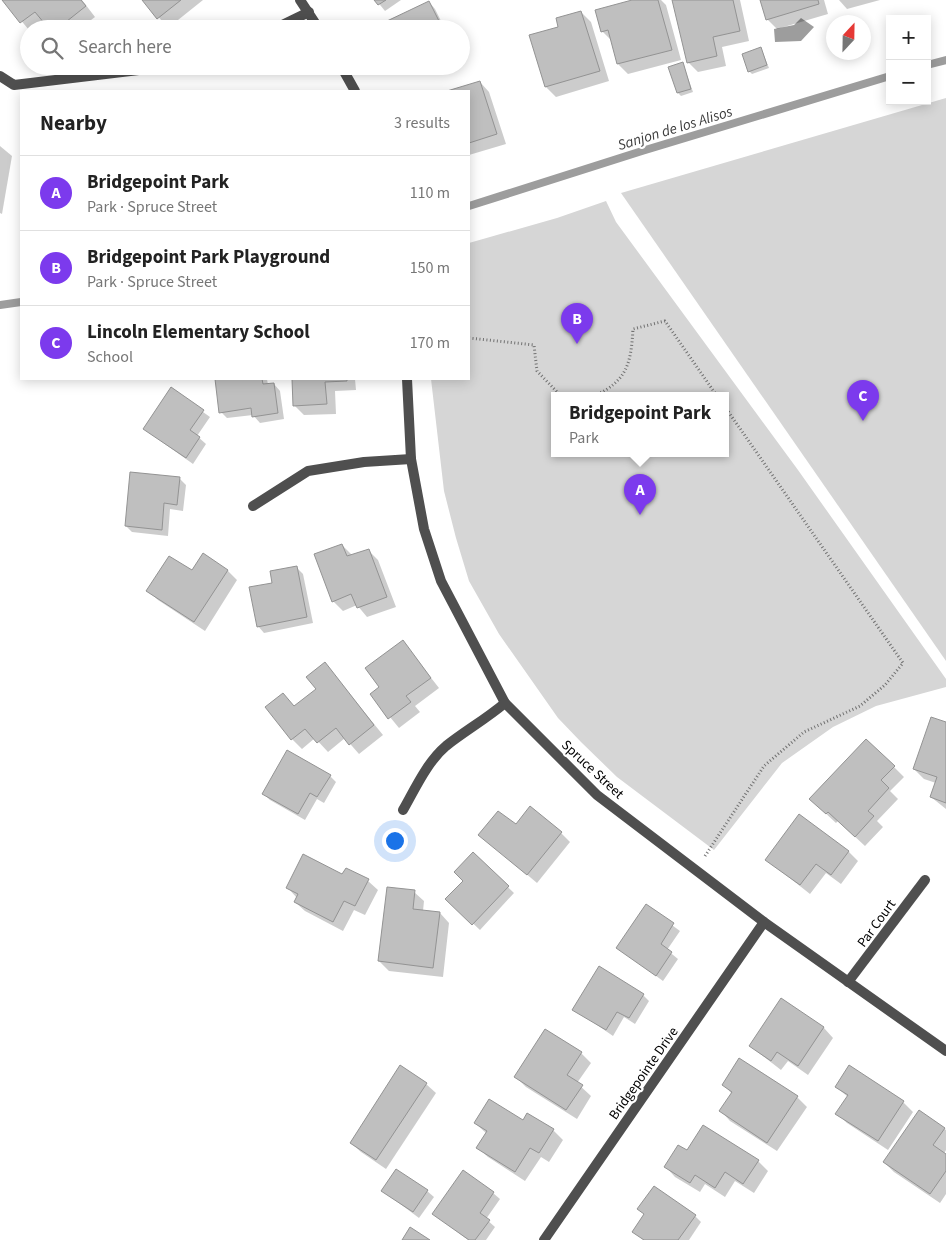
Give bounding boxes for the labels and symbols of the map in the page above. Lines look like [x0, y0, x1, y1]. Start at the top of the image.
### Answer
north arrow [826, 15, 871, 60]
water label: Sanjon de los Alisos [615, 101, 735, 156]
pin: B [561, 303, 593, 344]
pin: C [847, 380, 879, 421]
pin: A [624, 474, 656, 515]
street label: Spruce Street [557, 736, 628, 804]
your location [382, 828, 408, 854]
street label: Par Court [853, 895, 901, 952]
street label: Bridgepointe Drive [604, 1023, 683, 1124]

